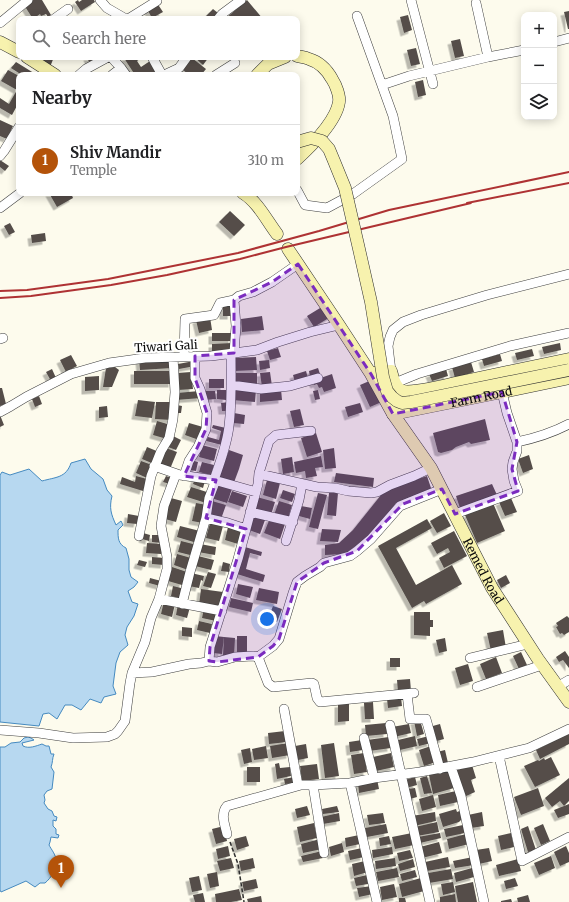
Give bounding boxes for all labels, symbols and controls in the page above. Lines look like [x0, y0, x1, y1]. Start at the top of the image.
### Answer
map controls [521, 12, 557, 120]
button: + [521, 12, 557, 48]
search box [16, 16, 300, 60]
icon: search [30, 27, 52, 49]
text: Search here [62, 29, 146, 48]
button: − [521, 48, 557, 84]
button: layers [521, 84, 557, 120]
text: Nearby [32, 87, 92, 109]
text: Shiv Mandir [70, 143, 161, 162]
text: 1 [42, 152, 48, 169]
text: 310 m [247, 152, 284, 169]
text: Temple [70, 162, 117, 179]
street label: Tiwari Gali [134, 337, 198, 355]
street label: Farm Road [449, 383, 513, 410]
street label: Remed Road [460, 535, 507, 606]
your location [257, 609, 277, 629]
pin: 1 [48, 855, 74, 888]

